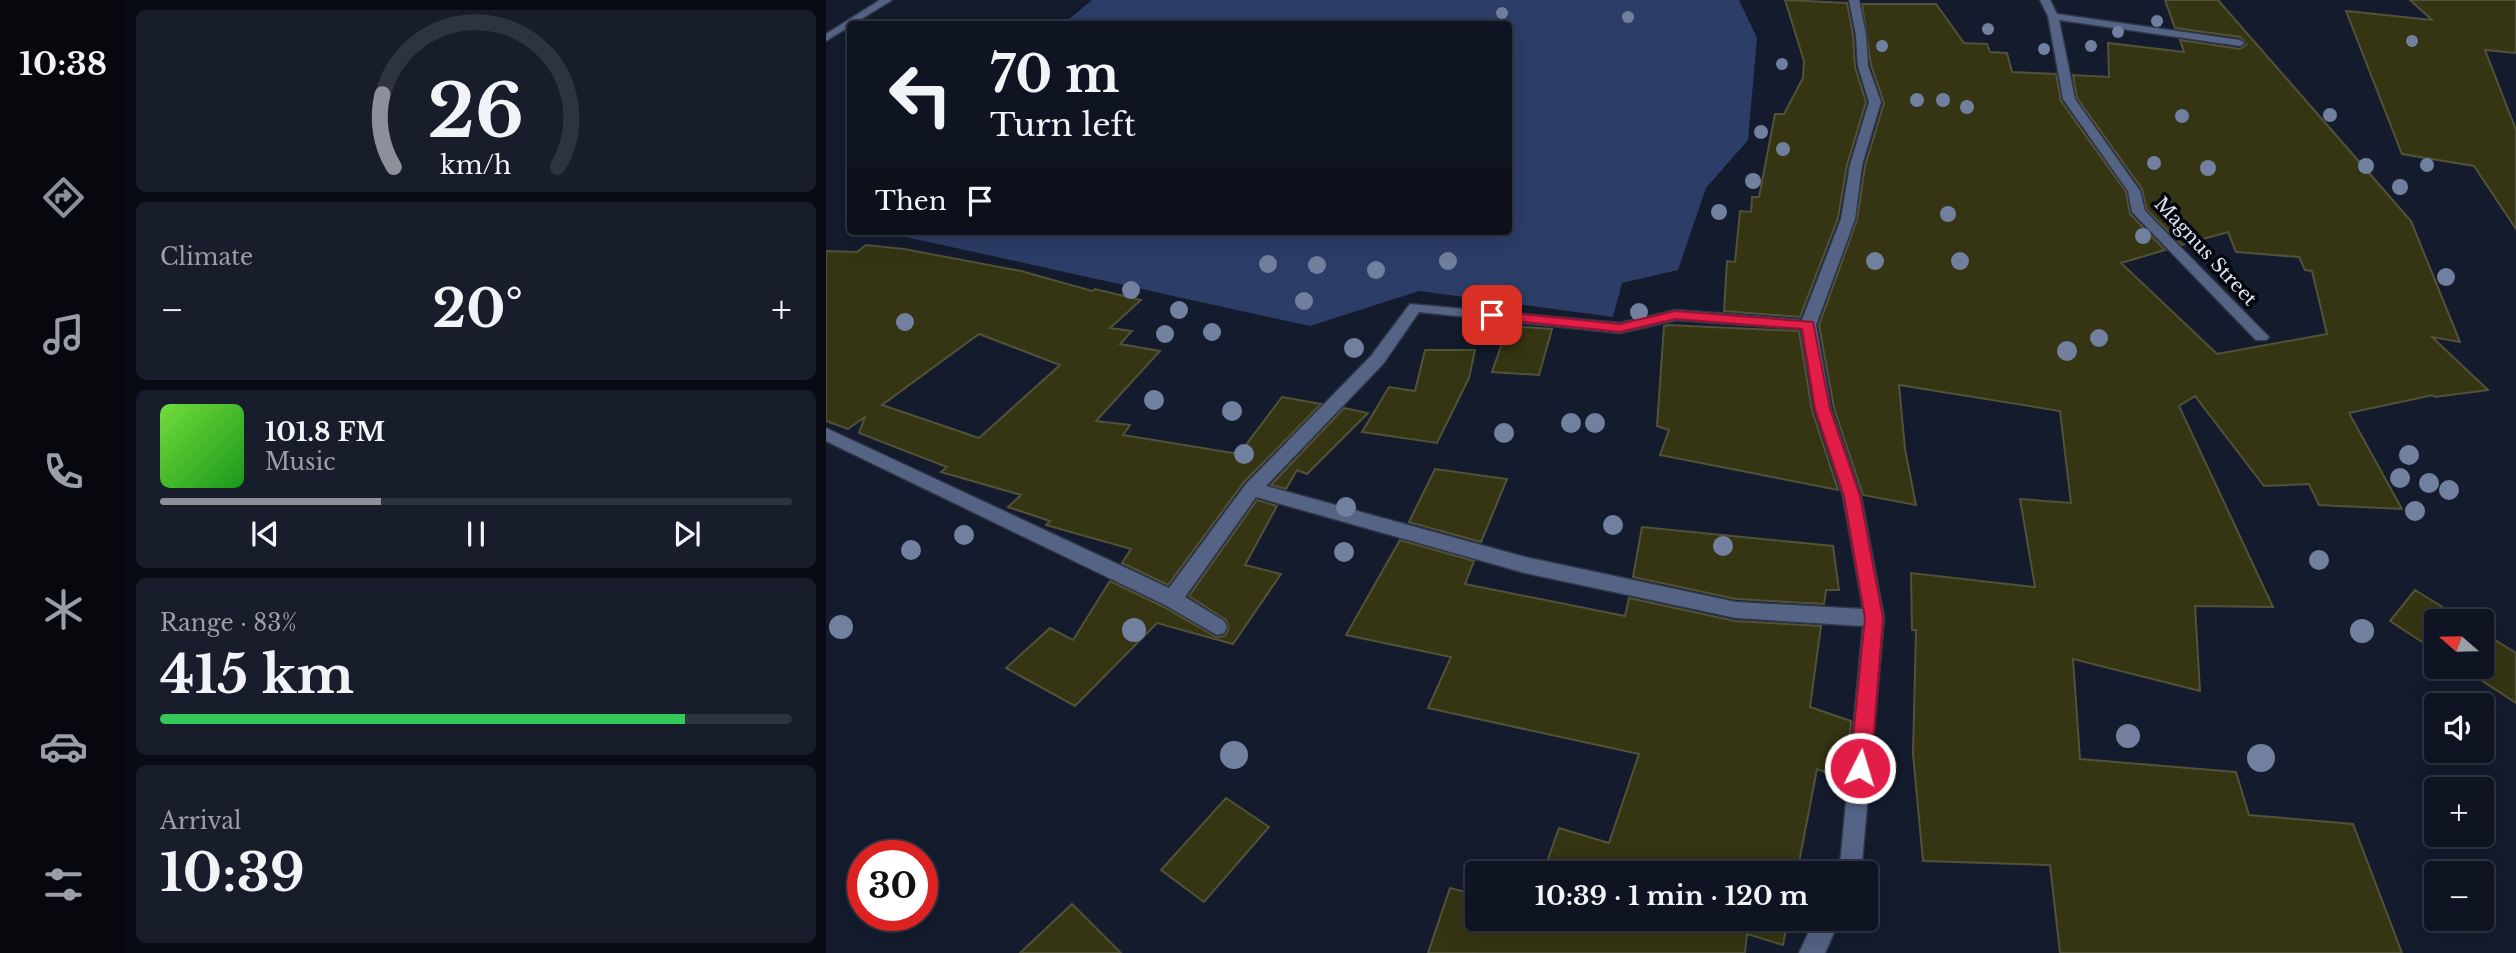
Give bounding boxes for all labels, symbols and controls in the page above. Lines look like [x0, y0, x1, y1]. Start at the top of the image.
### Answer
text: 10:38 [19, 44, 107, 84]
text: 70 m [990, 44, 1120, 105]
icon: left [875, 49, 966, 140]
text: 26 [428, 66, 524, 157]
text: Turn left [990, 105, 1136, 145]
text: km/h [441, 150, 511, 181]
icon: directions [39, 173, 88, 222]
icon: arrive [961, 182, 999, 220]
text: Then [875, 185, 947, 217]
street label: Magnus Street [2150, 192, 2262, 311]
text: Climate [160, 243, 253, 271]
text: 20° [432, 277, 523, 341]
pin [1462, 285, 1522, 345]
text: − [160, 286, 184, 333]
text: + [771, 286, 792, 333]
icon: arrive [1473, 296, 1511, 334]
icon: music [39, 310, 88, 359]
text: 101.8 FM [265, 416, 385, 448]
icon: phone [39, 447, 88, 496]
text: Music [265, 448, 336, 476]
icon: previous [246, 515, 284, 553]
icon: pause [457, 515, 495, 553]
icon: next [668, 515, 706, 553]
icon: climate [39, 585, 88, 634]
text: Range · 83% [160, 609, 297, 637]
north arrow [2424, 609, 2494, 679]
map controls [2424, 609, 2494, 931]
text: 415 km [160, 643, 354, 707]
button: sound [2424, 693, 2494, 763]
icon: car [39, 722, 88, 771]
position arrow [1823, 731, 1897, 805]
button: + [2424, 777, 2494, 847]
text: Arrival [160, 807, 241, 835]
speed limit sign: 30 [847, 840, 938, 931]
text: 10:39 [160, 841, 305, 905]
icon: filters [39, 860, 88, 909]
button: − [2424, 861, 2494, 931]
text: 10:39 · 1 min · 120 m [1535, 880, 1808, 912]

